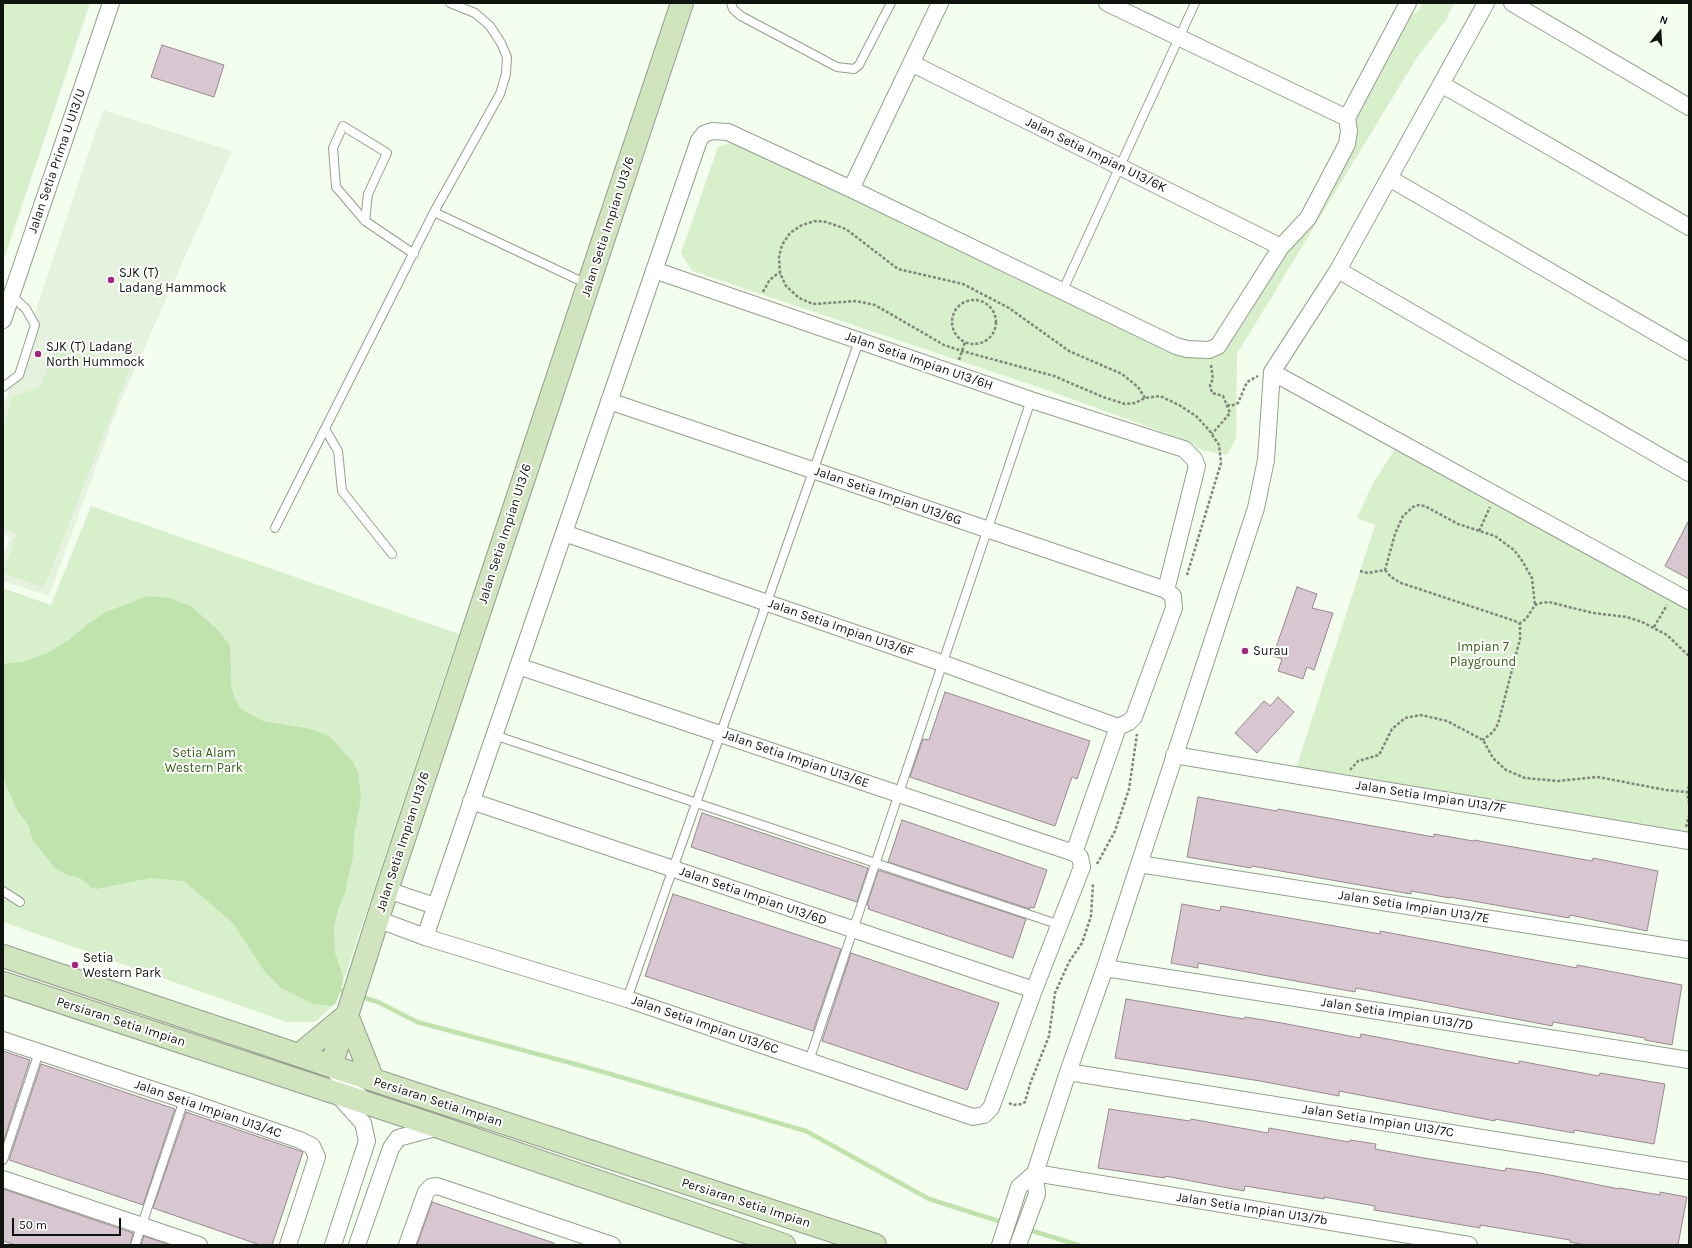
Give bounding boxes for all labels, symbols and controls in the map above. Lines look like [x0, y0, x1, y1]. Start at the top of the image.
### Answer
north arrow [1640, 12, 1680, 52]
text: N [1658, 13, 1670, 28]
street label: Jalan Setia Prima U U13/U [25, 87, 89, 235]
street label: Jalan Setia Impian U13/6K [1023, 114, 1169, 196]
street label: Jalan Setia Impian U13/6 [578, 155, 638, 299]
place label: SJK (T) Ladang Hammock [119, 265, 227, 296]
marker: SJK (T) Ladang Hammock [106, 275, 116, 285]
street label: Jalan Setia Impian U13/6H [843, 328, 995, 394]
place label: SJK (T) Ladang North Hummock [46, 339, 145, 370]
marker: SJK (T) Ladang North Hummock [33, 349, 43, 359]
street label: Jalan Setia Impian U13/6 [475, 462, 535, 606]
street label: Jalan Setia Impian U13/6G [812, 463, 964, 529]
street label: Jalan Setia Impian U13/6F [766, 596, 916, 660]
park label: Impian 7 Playground [1450, 639, 1516, 670]
place label: Surau [1253, 643, 1288, 659]
marker: Surau [1240, 646, 1250, 656]
street label: Jalan Setia Impian U13/6E [721, 727, 871, 791]
park label: Setia Alam Western Park [165, 745, 243, 776]
street label: Jalan Setia Impian U13/6 [373, 770, 433, 914]
street label: Jalan Setia Impian U13/7F [1355, 777, 1507, 817]
street label: Jalan Setia Impian U13/6D [677, 863, 829, 929]
street label: Jalan Setia Impian U13/7E [1337, 887, 1491, 927]
place label: Setia Western Park [83, 950, 161, 981]
marker: Setia Western Park [70, 960, 80, 970]
street label: Jalan Setia Impian U13/6C [629, 992, 781, 1058]
street label: Persiaran Setia Impian [54, 994, 188, 1050]
street label: Jalan Setia Impian U13/7D [1320, 994, 1474, 1034]
street label: Persiaran Setia Impian [371, 1074, 505, 1130]
street label: Jalan Setia Impian U13/4C [132, 1077, 284, 1141]
street label: Jalan Setia Impian U13/7C [1301, 1101, 1455, 1141]
street label: Persiaran Setia Impian [679, 1175, 813, 1231]
street label: Jalan Setia Impian U13/7b [1175, 1189, 1329, 1229]
scale bar [14, 1210, 123, 1236]
text: 50 m [19, 1218, 47, 1232]

